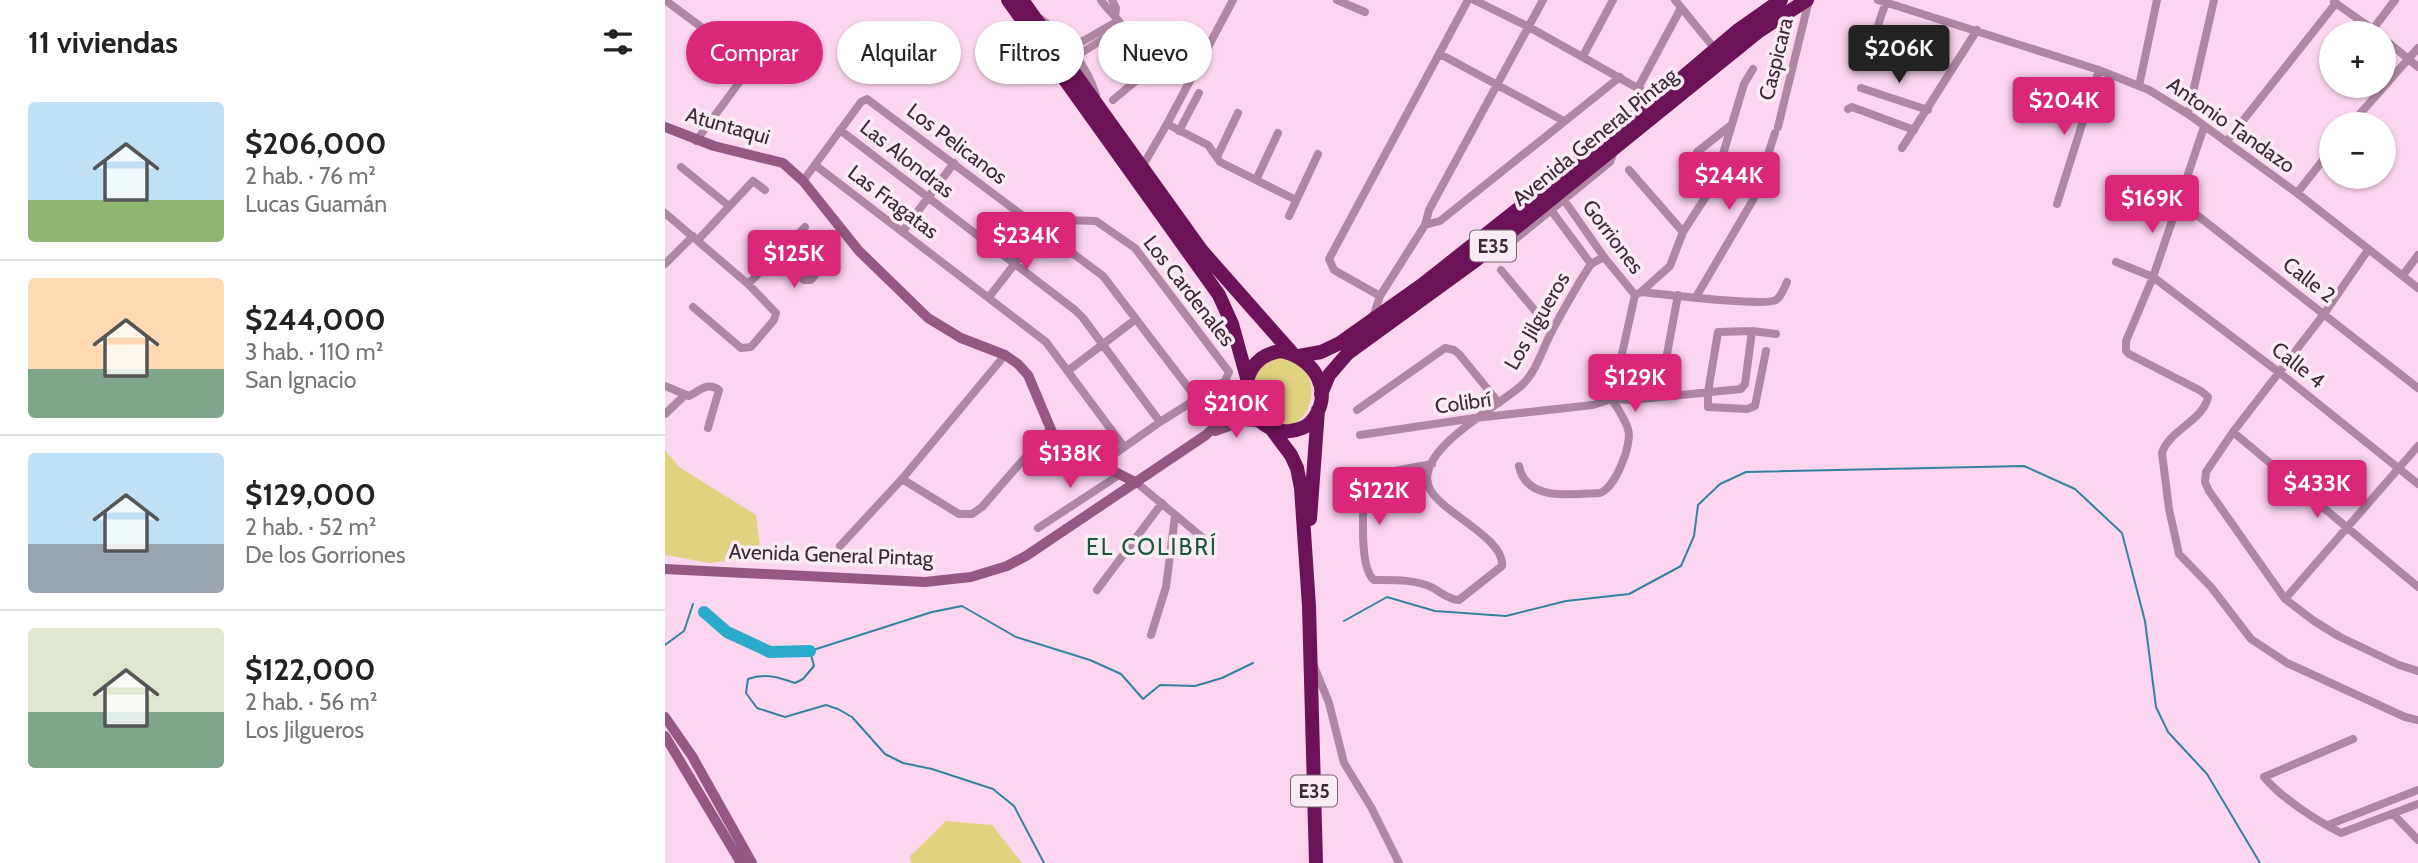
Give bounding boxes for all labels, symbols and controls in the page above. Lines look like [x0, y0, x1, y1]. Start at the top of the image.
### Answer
street label: Caspicara [1753, 15, 1798, 103]
chip: Comprar [686, 21, 823, 84]
chip: Alquilar [837, 21, 961, 84]
chip: Filtros [975, 21, 1084, 84]
chip: Nuevo [1098, 21, 1212, 84]
map controls [2319, 21, 2396, 189]
button: + [2319, 21, 2396, 98]
icon: filters [599, 23, 637, 61]
text: 11 viviendas [28, 24, 178, 61]
pin: $206K [1850, 25, 1948, 85]
text: $206K [1864, 34, 1934, 62]
street label: Avenida General Pintag [1507, 62, 1683, 211]
street label: Antonio Tandazo [2163, 71, 2300, 178]
pin: $204K [2015, 78, 2113, 137]
text: $204K [2029, 86, 2099, 114]
street label: Los Pelicanos [902, 98, 1012, 190]
street label: Atuntaqui [683, 102, 773, 149]
button: − [2319, 112, 2396, 189]
street label: Las Alondras [856, 114, 959, 203]
text: $206,000 [245, 125, 387, 162]
icon: home [84, 130, 168, 214]
pin: $244K [1680, 152, 1778, 212]
street label: Las Fragatas [843, 159, 944, 244]
text: $244K [1695, 161, 1763, 189]
text: 2 hab. · 76 m² [245, 162, 376, 190]
pin: $169K [2103, 176, 2201, 235]
text: $169K [2121, 184, 2183, 212]
text: Lucas Guamán [245, 190, 387, 218]
street label: Gorriones [1578, 195, 1649, 279]
pin: $234K [977, 212, 1075, 272]
text: $234K [993, 221, 1059, 249]
pin: $125K [745, 230, 843, 290]
road number: E35 [1470, 230, 1516, 262]
street label: Los Cardenales [1139, 231, 1240, 351]
text: $125K [764, 239, 824, 267]
street label: Calle 2 [2278, 251, 2340, 308]
street label: Los Jilgueros [1499, 267, 1575, 374]
text: $244,000 [245, 301, 386, 338]
icon: home [84, 306, 168, 390]
street label: Calle 4 [2267, 336, 2330, 393]
text: 3 hab. · 110 m² [245, 338, 383, 366]
pin: $129K [1586, 354, 1684, 414]
text: $129K [1604, 363, 1666, 391]
text: San Ignacio [245, 366, 356, 394]
pin: $210K [1187, 380, 1285, 440]
street label: Colibrí [1433, 386, 1493, 419]
text: $210K [1204, 389, 1268, 417]
pin: $138K [1021, 430, 1119, 490]
text: $138K [1039, 439, 1101, 467]
pin: $433K [2268, 461, 2366, 520]
pin: $122K [1330, 468, 1428, 527]
text: $433K [2284, 469, 2350, 497]
text: $129,000 [245, 476, 376, 513]
text: $122K [1349, 476, 1409, 504]
icon: home [84, 481, 168, 565]
text: 2 hab. · 52 m² [245, 513, 376, 541]
district label: EL COLIBRÍ [1086, 532, 1218, 561]
street label: Avenida General Pintag [728, 538, 934, 571]
text: De los Gorriones [245, 541, 405, 569]
text: $122,000 [245, 651, 375, 688]
icon: home [84, 656, 168, 740]
text: 2 hab. · 56 m² [245, 688, 377, 716]
text: Los Jilgueros [245, 716, 364, 744]
road number: E35 [1291, 776, 1337, 806]

